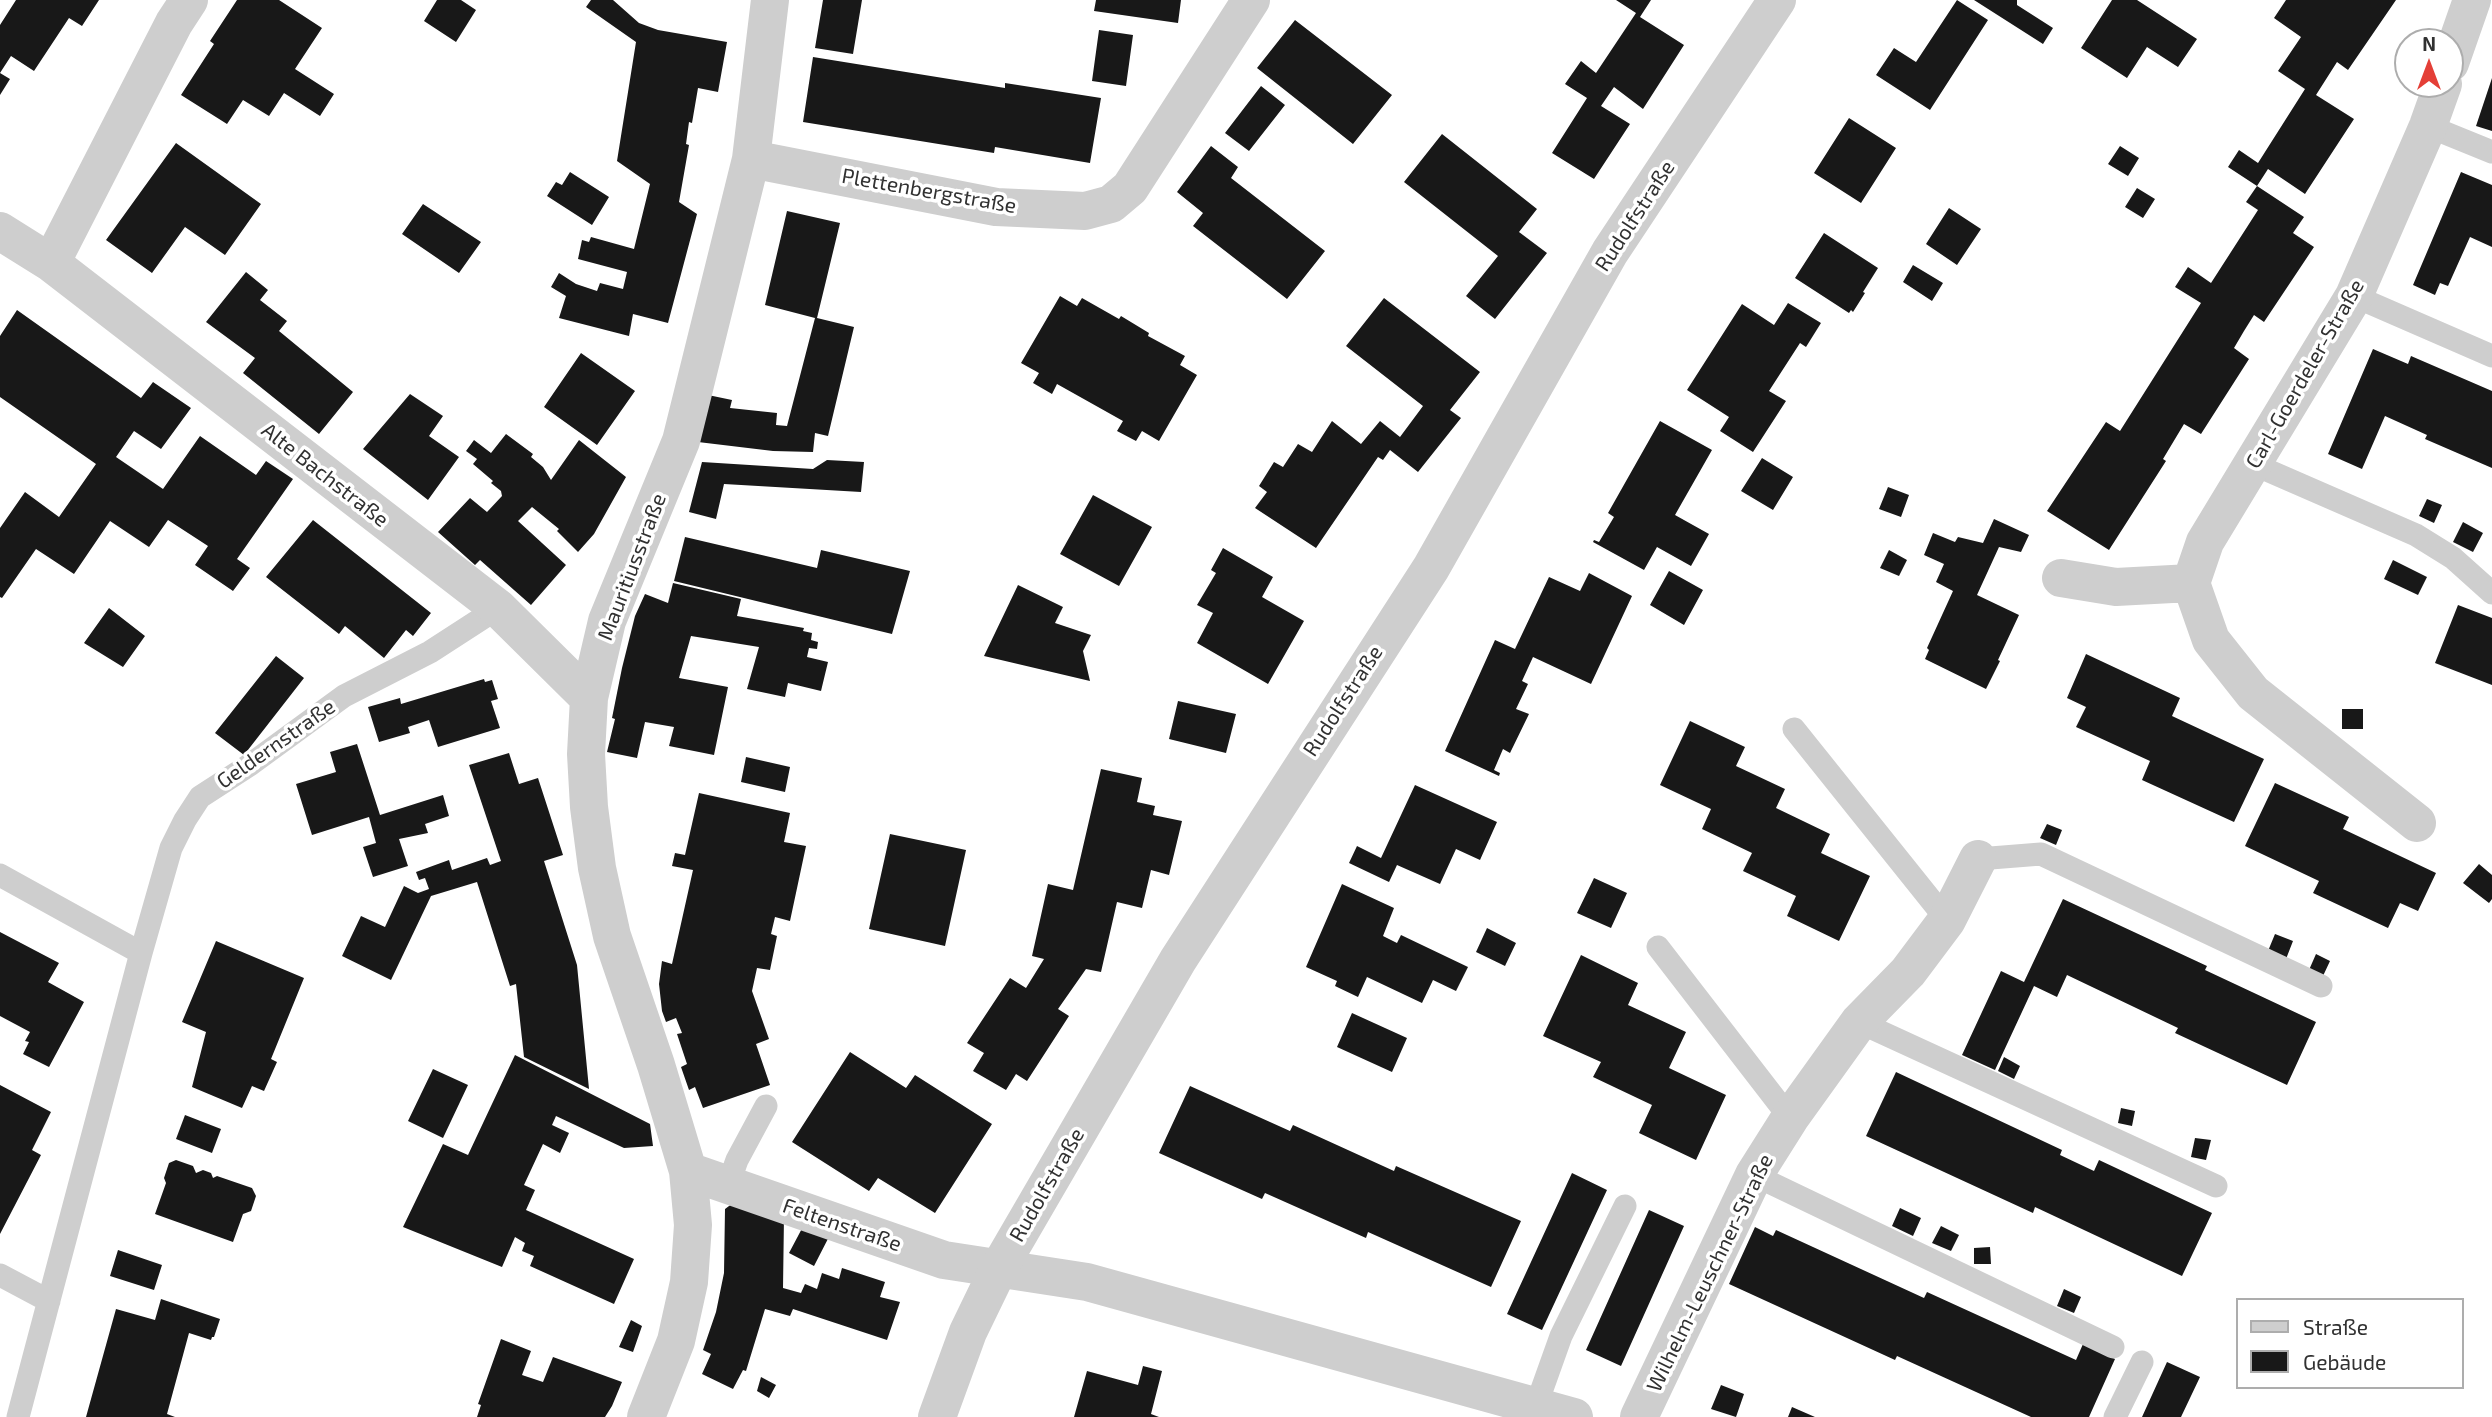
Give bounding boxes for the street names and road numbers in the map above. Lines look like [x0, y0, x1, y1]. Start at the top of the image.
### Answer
street label: Rudolfstraße [1590, 156, 1680, 276]
street label: Plettenbergstraße [840, 163, 1018, 219]
street label: Carl-Goerdeler-Straße [2241, 275, 2369, 473]
street label: Alte Bachstraße [256, 418, 394, 532]
street label: Mauritiusstraße [592, 490, 672, 644]
street label: Rudolfstraße [1298, 641, 1388, 761]
street label: Geldernstraße [212, 694, 340, 794]
street label: Rudolfstraße [1004, 1124, 1090, 1246]
street label: Wilhelm-Leuschner-Straße [1641, 1150, 1779, 1396]
street label: Feltenstraße [779, 1193, 905, 1257]

